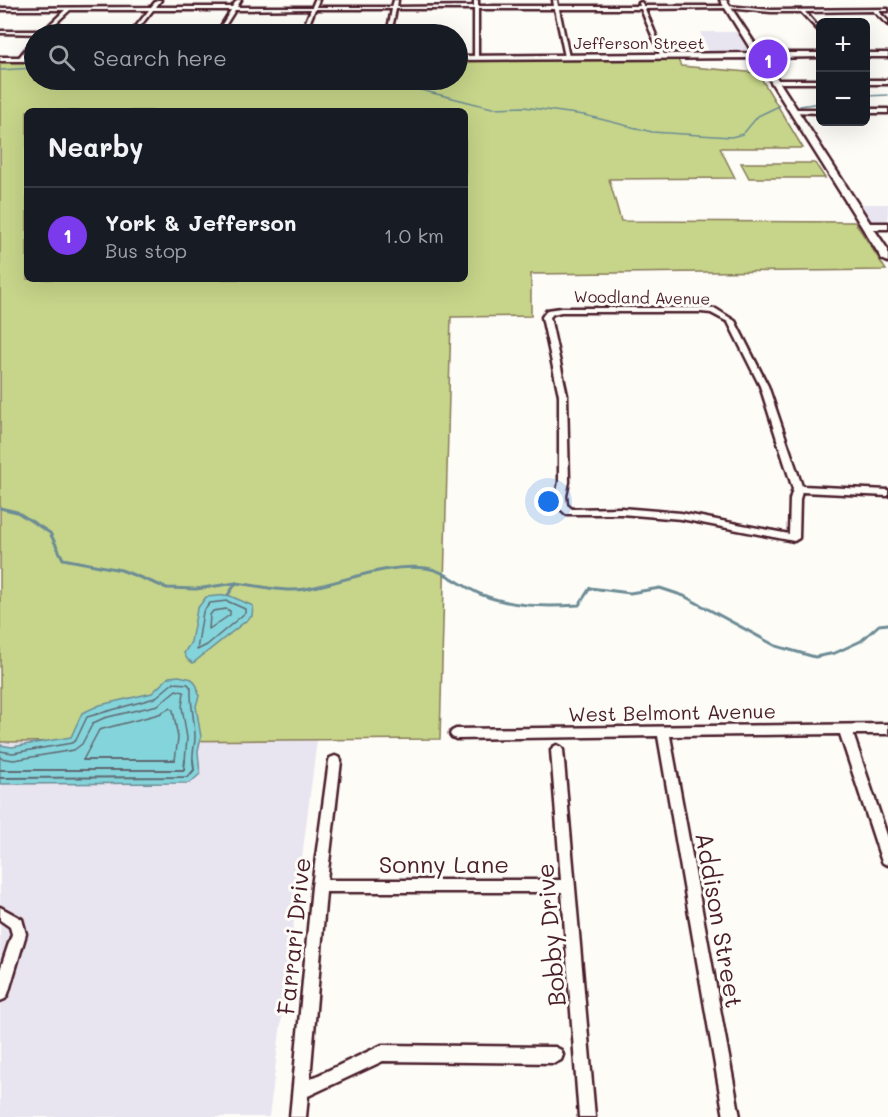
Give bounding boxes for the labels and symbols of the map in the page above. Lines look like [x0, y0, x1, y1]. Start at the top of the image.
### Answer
street label: Jefferson Street [573, 32, 705, 53]
pin: 1 [748, 36, 788, 82]
street label: Woodland Avenue [574, 285, 710, 309]
your location [534, 487, 563, 516]
street label: West Belmont Avenue [568, 697, 776, 727]
street label: Addison Street [689, 830, 751, 1010]
street label: Sonny Lane [379, 848, 509, 879]
street label: Farrari Drive [269, 856, 317, 1016]
street label: Bobby Drive [528, 862, 572, 1008]

